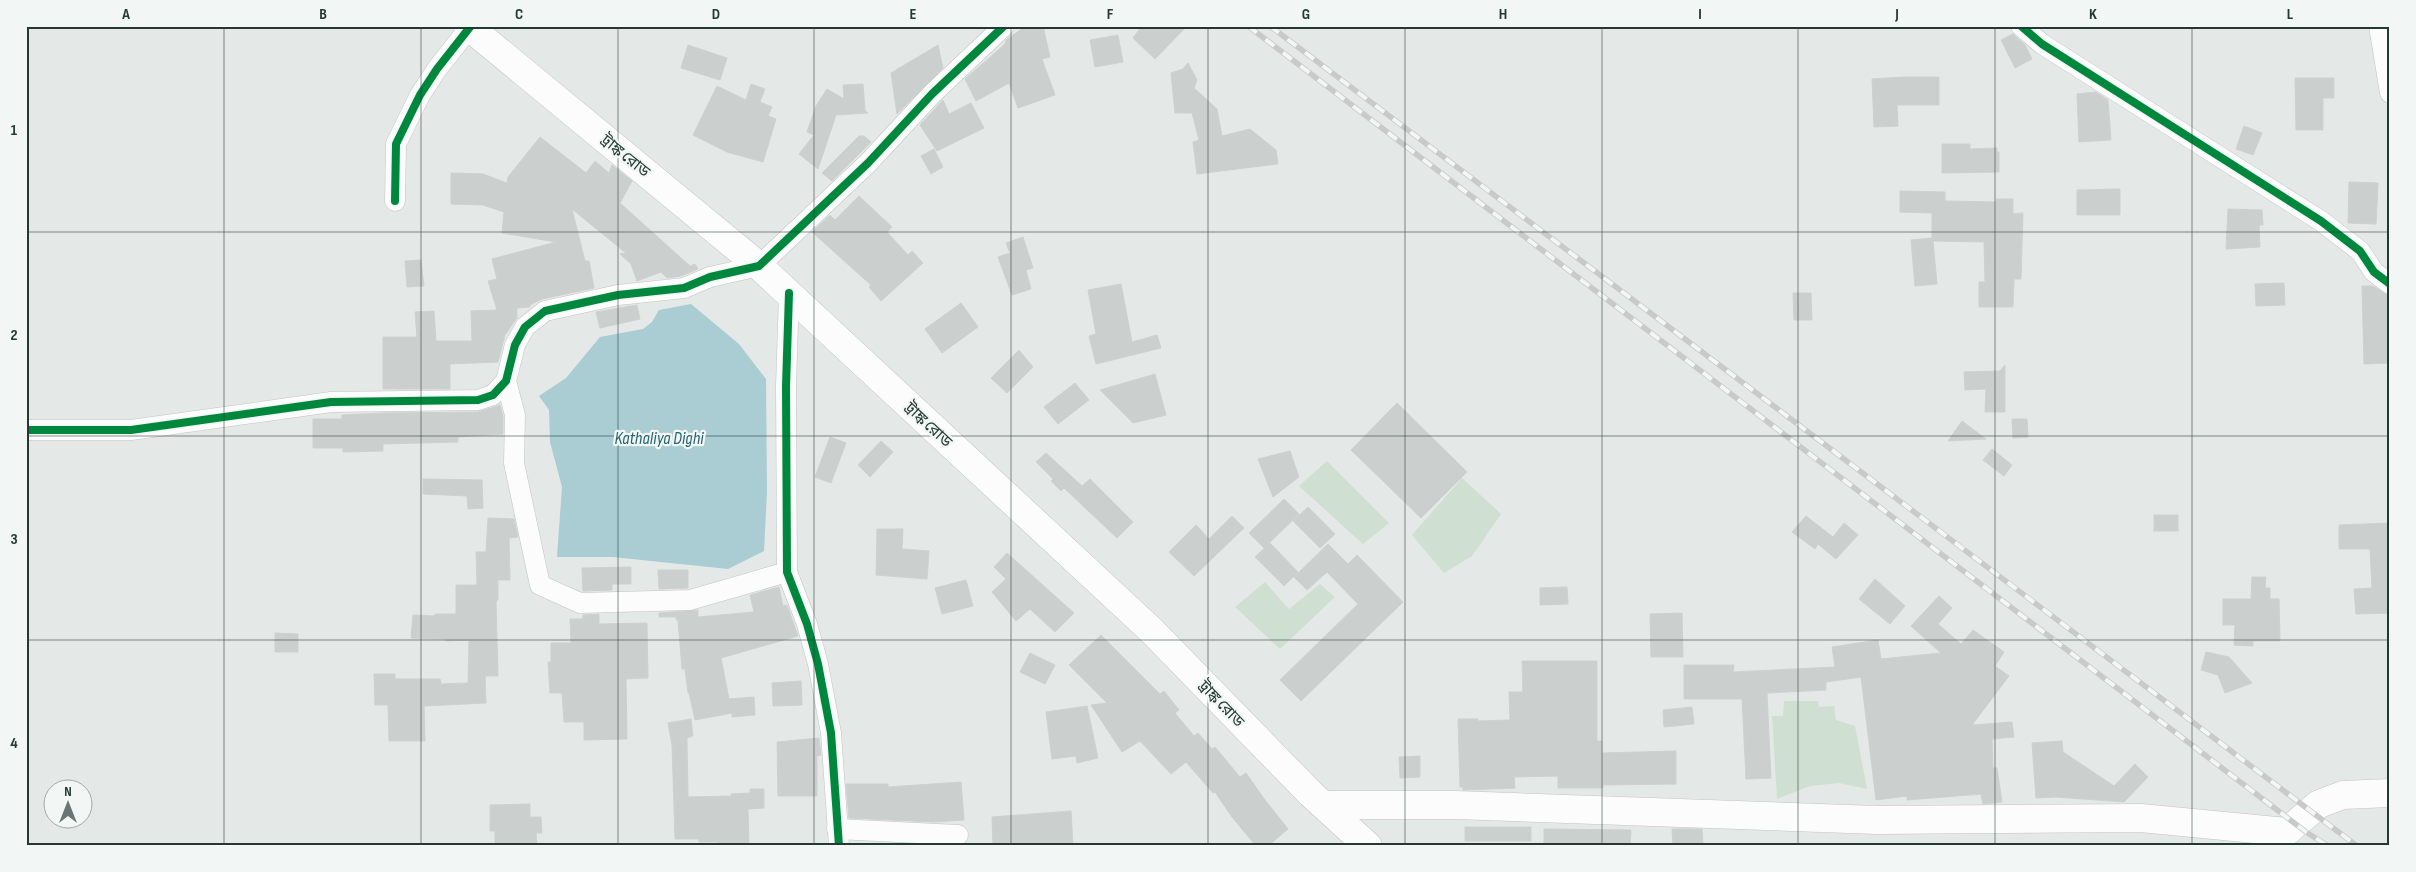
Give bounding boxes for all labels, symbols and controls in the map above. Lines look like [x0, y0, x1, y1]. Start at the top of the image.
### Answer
text: A [121, 5, 130, 24]
text: B [319, 5, 327, 24]
text: C [515, 5, 523, 24]
text: D [712, 5, 720, 24]
text: E [910, 5, 917, 24]
text: F [1107, 5, 1114, 24]
text: G [1302, 5, 1310, 24]
text: H [1499, 5, 1507, 24]
text: I [1698, 5, 1702, 24]
text: J [1894, 5, 1899, 24]
text: K [2089, 5, 2097, 24]
text: L [2287, 5, 2294, 24]
text: 1 [11, 121, 18, 140]
street label: ট্রাঙ্ক রোড [596, 129, 655, 182]
text: 2 [10, 326, 18, 345]
street label: ট্রাঙ্ক রোড [900, 397, 957, 452]
water label: Kathaliya Dighi [615, 428, 704, 449]
text: 3 [10, 530, 18, 549]
street label: ট্রাঙ্ক রোড [1193, 675, 1249, 732]
text: 4 [10, 734, 18, 753]
north arrow [42, 780, 92, 830]
text: N [64, 783, 72, 800]

